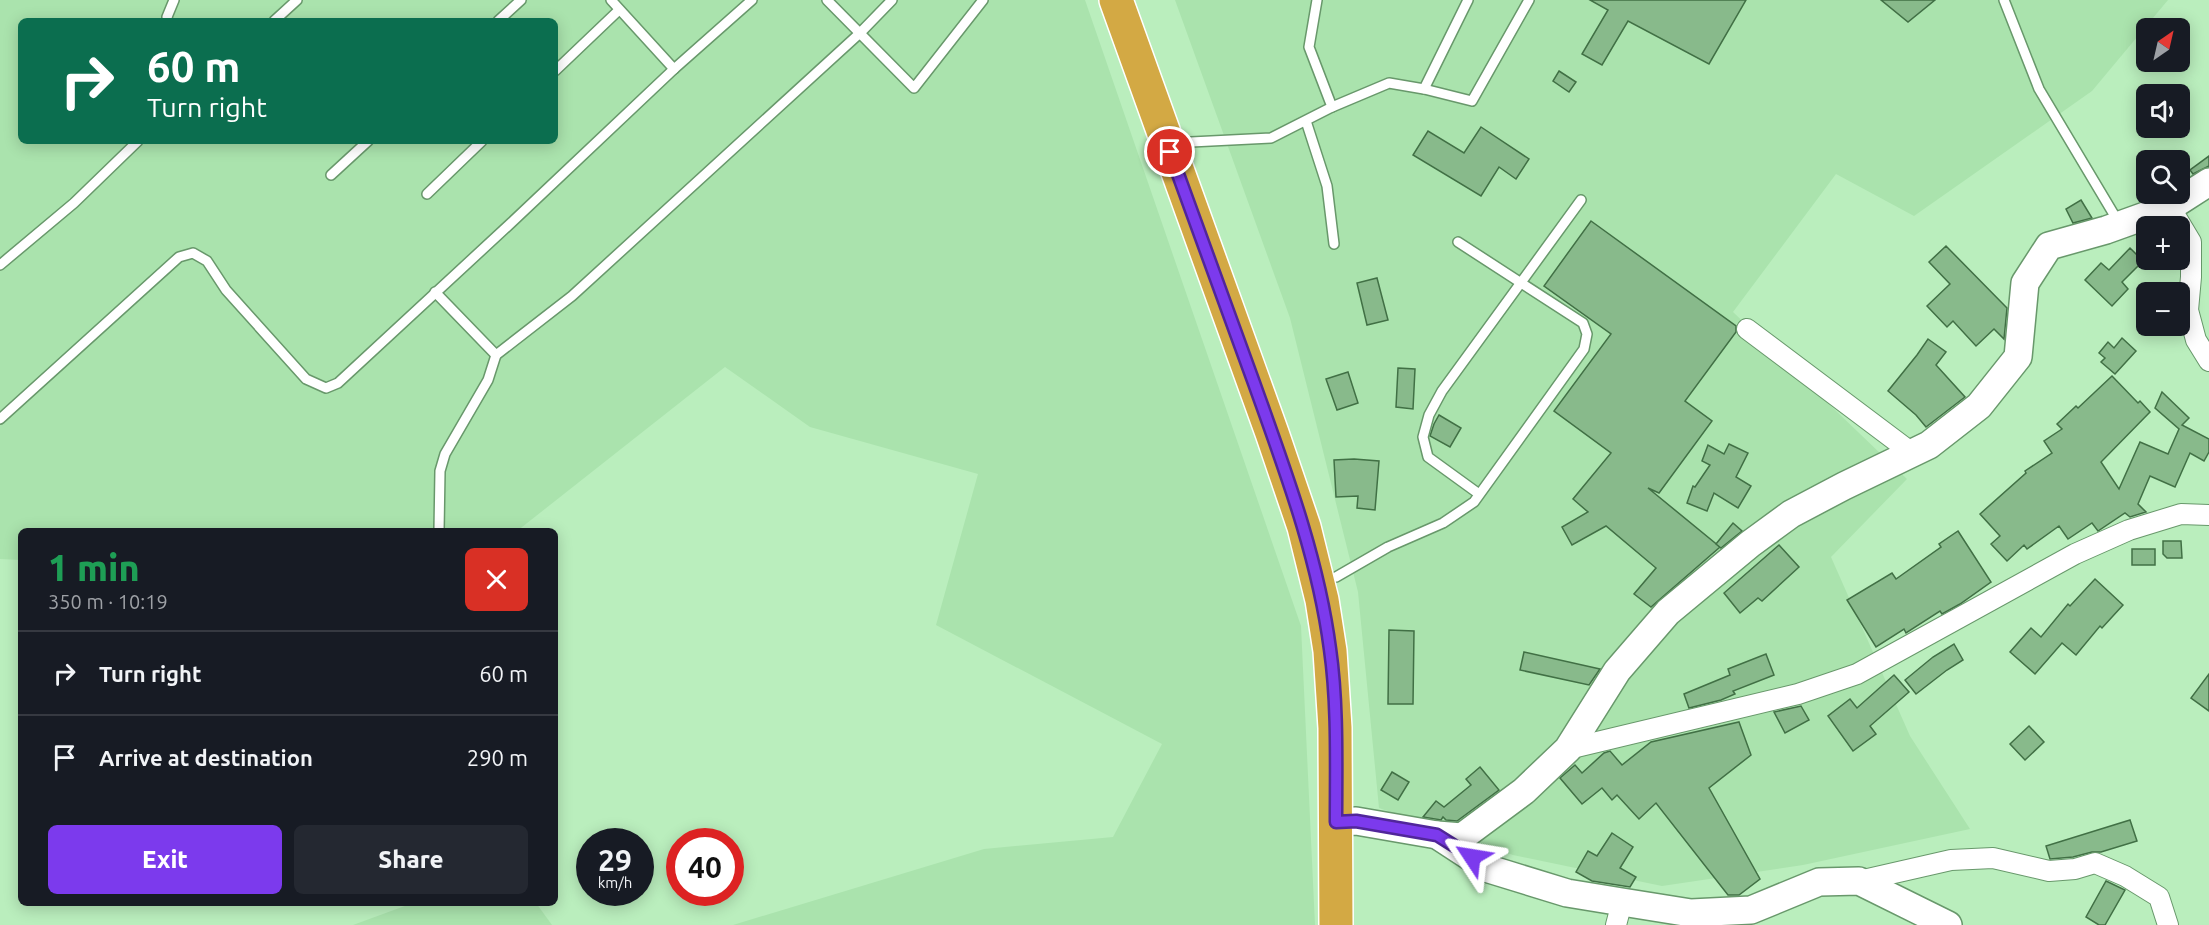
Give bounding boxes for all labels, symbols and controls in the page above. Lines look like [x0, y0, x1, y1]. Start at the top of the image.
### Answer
north arrow [2136, 18, 2190, 72]
map controls [2136, 18, 2190, 336]
icon: right [48, 42, 126, 120]
text: 60 m [147, 43, 241, 90]
button: sound [2136, 84, 2190, 138]
text: Turn right [147, 92, 267, 122]
pin [1144, 126, 1195, 177]
icon: arrive [1153, 135, 1186, 168]
button: search [2136, 150, 2190, 204]
button: + [2136, 216, 2190, 270]
button: − [2136, 282, 2190, 336]
text: 1 min [48, 547, 140, 588]
button: close [465, 548, 528, 611]
text: 350 m · 10:19 [48, 590, 168, 613]
icon: right [48, 657, 81, 690]
text: Turn right [99, 661, 201, 686]
text: 60 m [479, 661, 528, 686]
icon: arrive [48, 741, 81, 774]
text: Arrive at destination [99, 745, 313, 770]
text: 290 m [467, 745, 528, 770]
button: Exit [48, 825, 282, 894]
button: Share [294, 825, 528, 894]
position arrow [1440, 825, 1504, 889]
speed limit sign: 40 [666, 828, 744, 906]
text: 29 [598, 843, 632, 877]
text: km/h [598, 874, 632, 891]

